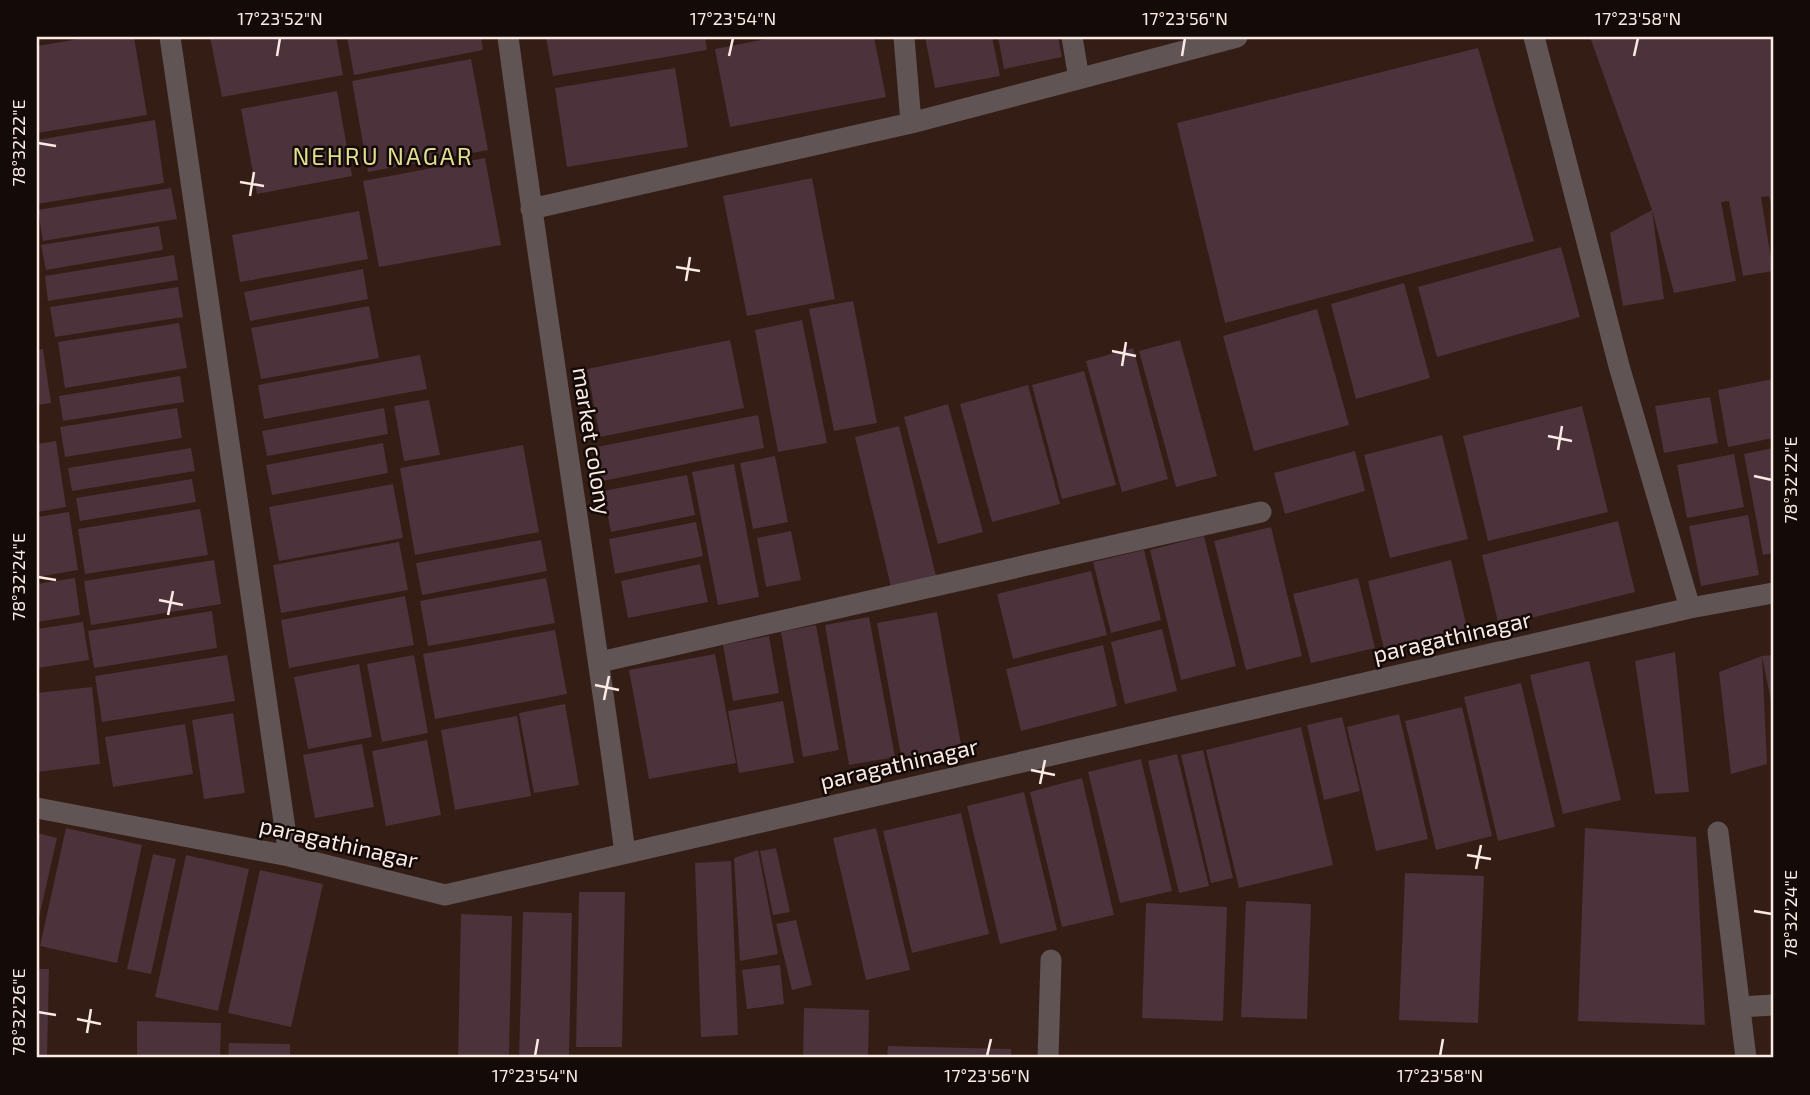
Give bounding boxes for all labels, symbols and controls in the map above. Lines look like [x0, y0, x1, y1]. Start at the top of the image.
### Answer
text: 17°23'52"N [237, 7, 323, 29]
text: 17°23'54"N [690, 7, 776, 29]
text: 17°23'56"N [1142, 7, 1228, 29]
text: 17°23'58"N [1595, 7, 1681, 29]
text: 78°32'22"E [7, 99, 29, 187]
district label: NEHRU NAGAR [292, 141, 474, 170]
street label: market colony [568, 365, 618, 517]
text: 78°32'22"E [1779, 436, 1801, 524]
text: 78°32'24"E [7, 533, 29, 621]
street label: paragathinagar [1370, 604, 1534, 668]
street label: paragathinagar [817, 731, 981, 795]
street label: paragathinagar [257, 810, 421, 874]
text: 78°32'24"E [1779, 870, 1801, 958]
text: 78°32'26"E [7, 968, 29, 1056]
text: 17°23'54"N [492, 1064, 578, 1086]
text: 17°23'56"N [944, 1064, 1030, 1086]
text: 17°23'58"N [1397, 1064, 1483, 1086]

